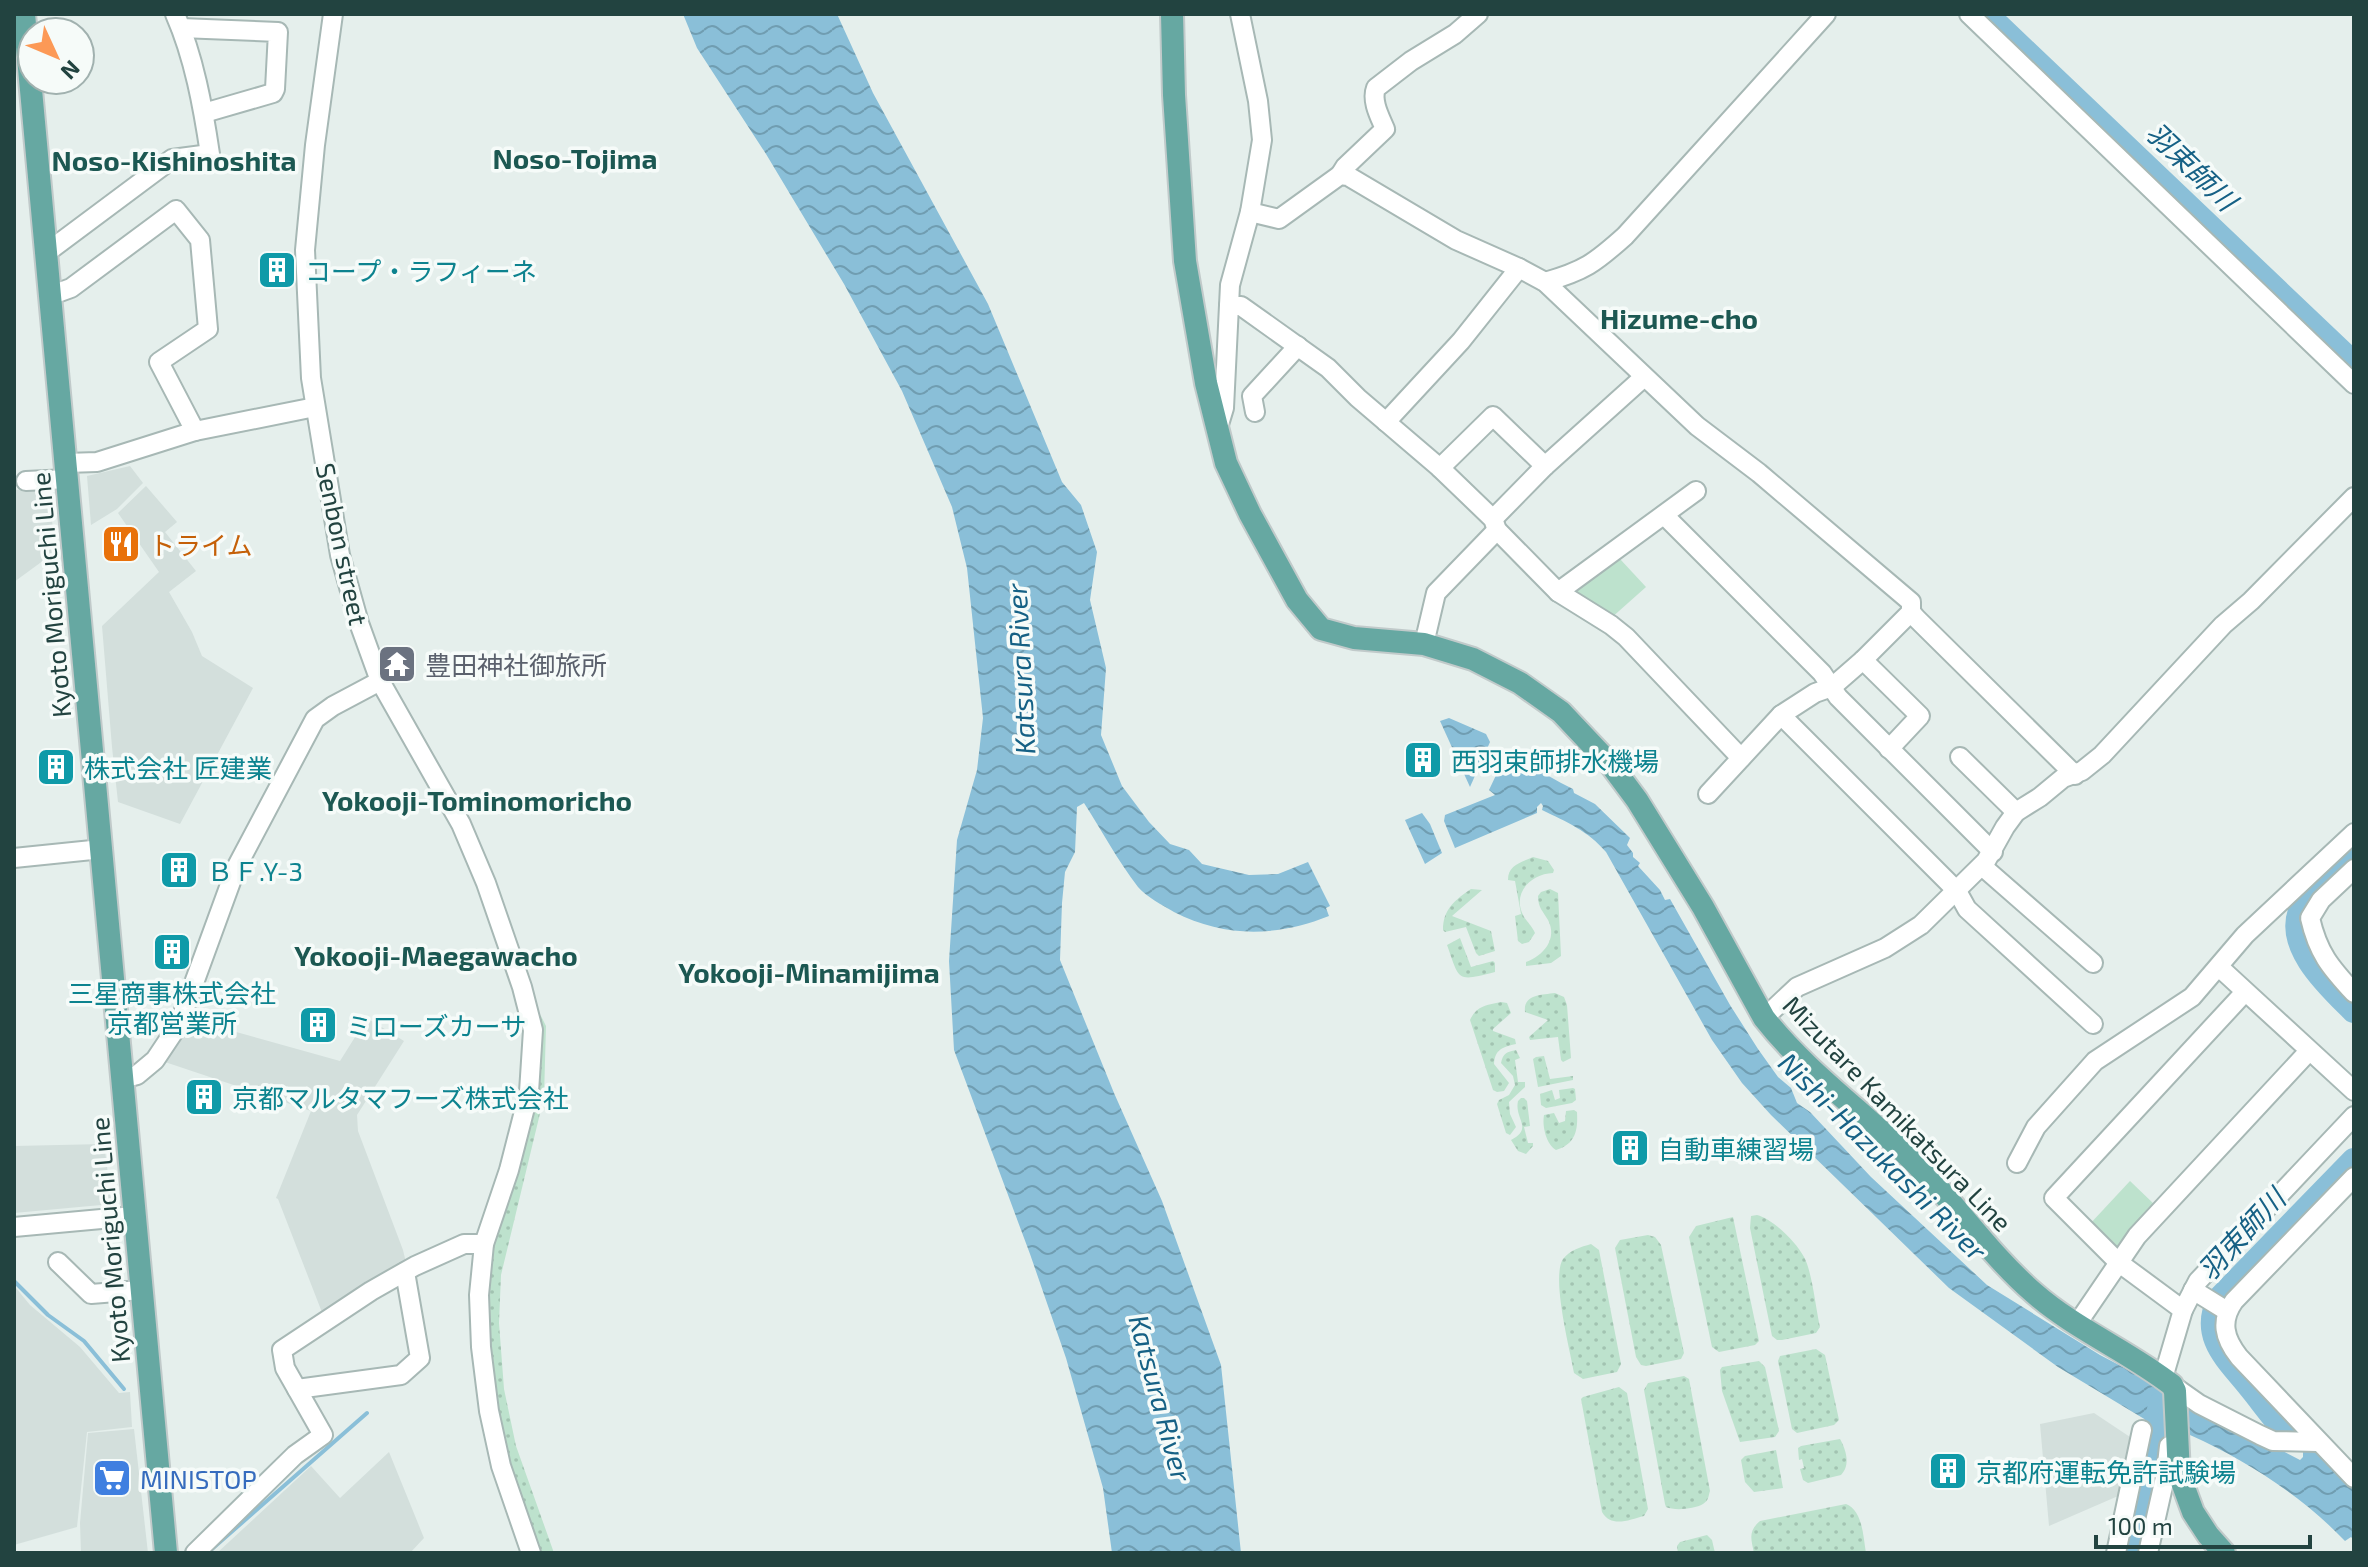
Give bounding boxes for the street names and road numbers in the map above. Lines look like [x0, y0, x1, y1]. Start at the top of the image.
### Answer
street label: Senbon street [311, 460, 375, 628]
street label: Kyoto Moriguchi Line [24, 471, 76, 719]
street label: Mizutare Kamikatsura Line [1777, 989, 2019, 1237]
street label: Kyoto Moriguchi Line [83, 1116, 135, 1364]

